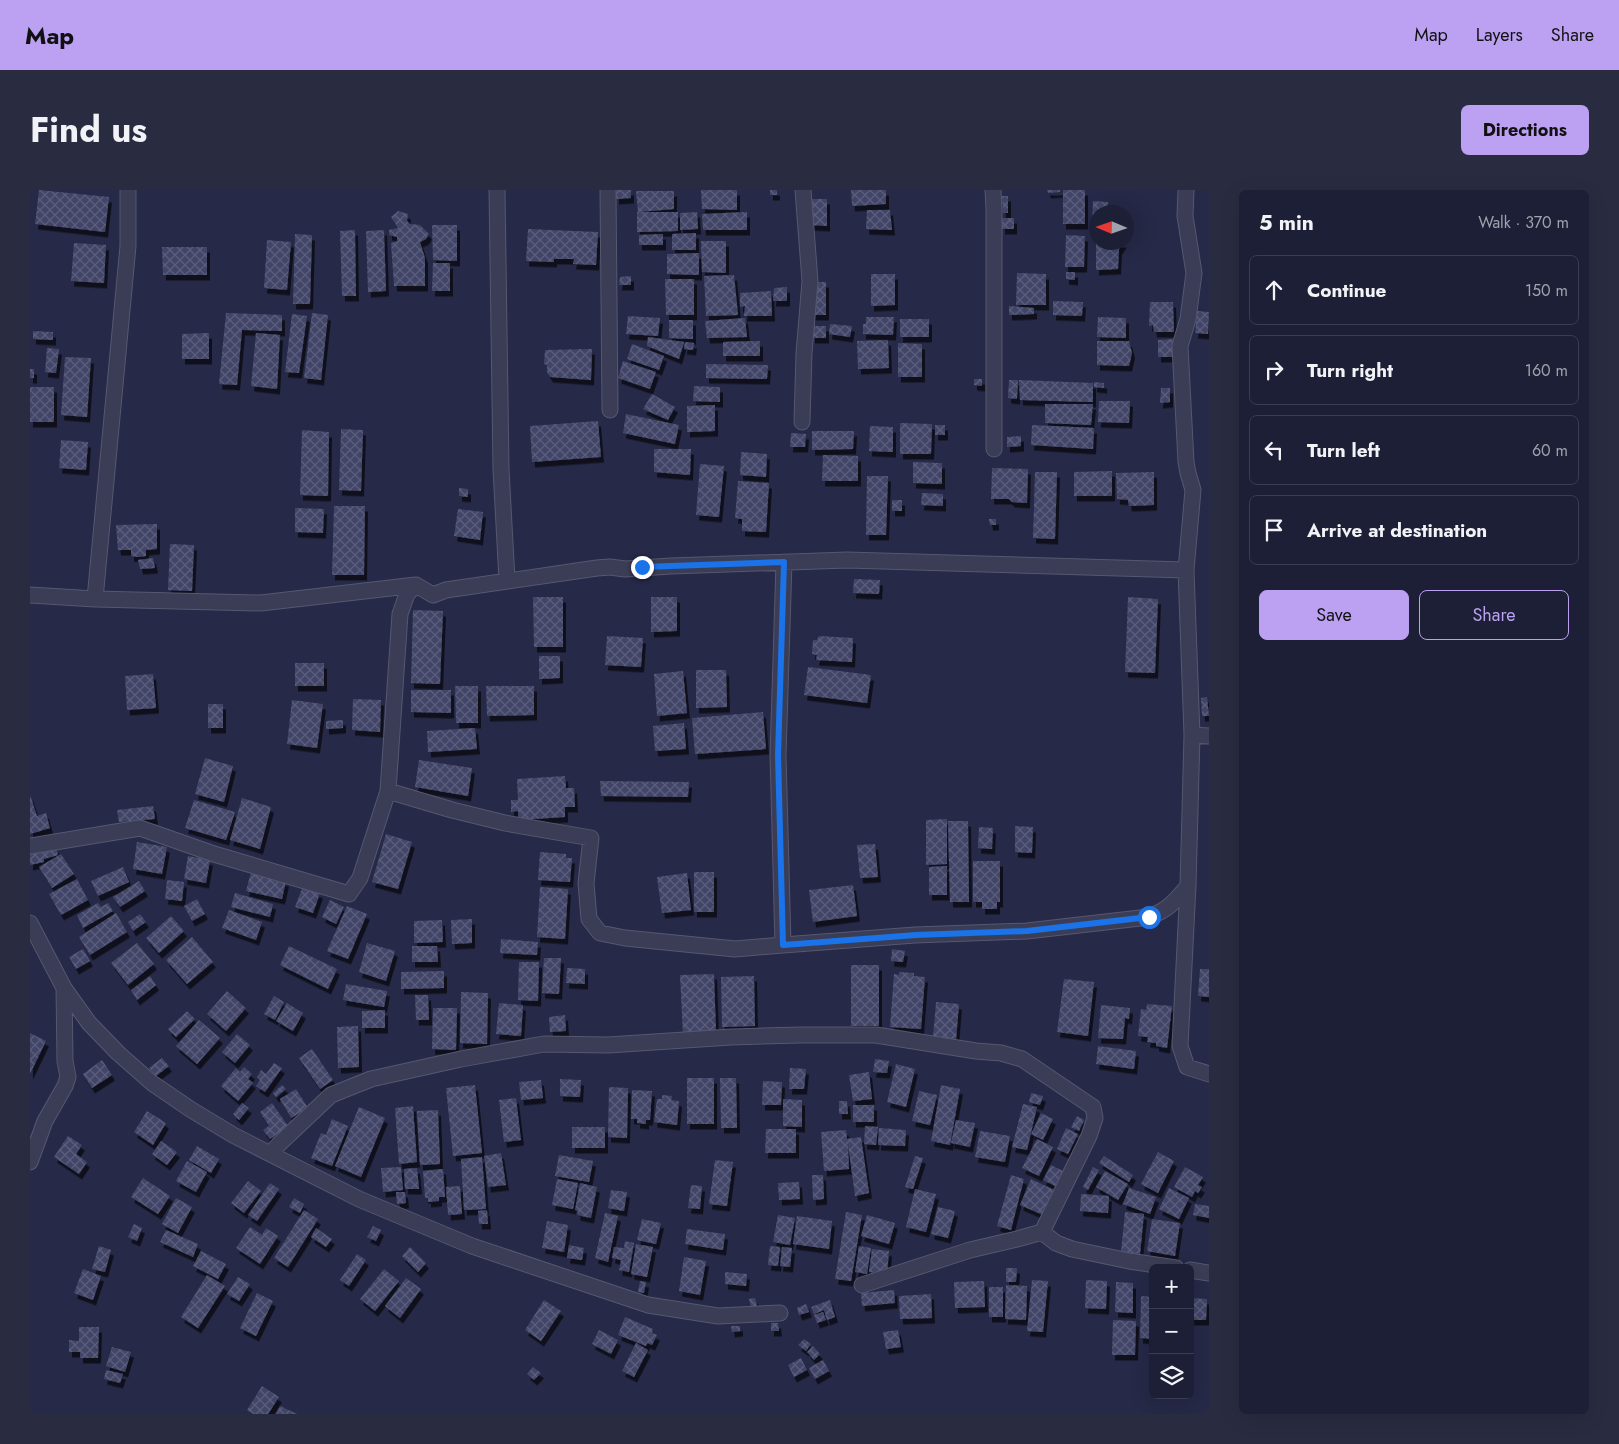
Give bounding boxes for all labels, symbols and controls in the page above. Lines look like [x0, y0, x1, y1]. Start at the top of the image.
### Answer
text: Map [25, 18, 74, 53]
text: Map [1414, 22, 1448, 48]
text: Layers [1476, 22, 1523, 48]
text: Share [1551, 22, 1594, 48]
text: Find us [30, 105, 147, 155]
button: Directions [1461, 105, 1589, 155]
north arrow [1089, 205, 1134, 250]
text: 5 min [1259, 208, 1314, 238]
text: Walk · 370 m [1478, 211, 1569, 234]
icon: ahead [1260, 276, 1288, 304]
text: Continue [1307, 277, 1386, 304]
text: 150 m [1525, 279, 1568, 302]
icon: right [1260, 356, 1288, 384]
text: Turn right [1307, 357, 1393, 384]
text: 160 m [1525, 359, 1568, 382]
icon: left [1260, 436, 1288, 464]
text: Turn left [1307, 437, 1380, 464]
text: 60 m [1532, 439, 1568, 462]
icon: arrive [1260, 516, 1288, 544]
text: Arrive at destination [1307, 517, 1487, 544]
route end [631, 556, 654, 579]
button: Save [1259, 590, 1409, 640]
button: Share [1419, 590, 1569, 640]
route start [1138, 906, 1161, 929]
map controls [1149, 1264, 1194, 1399]
button: + [1149, 1264, 1194, 1309]
button: − [1149, 1309, 1194, 1354]
button: layers [1149, 1354, 1194, 1399]

